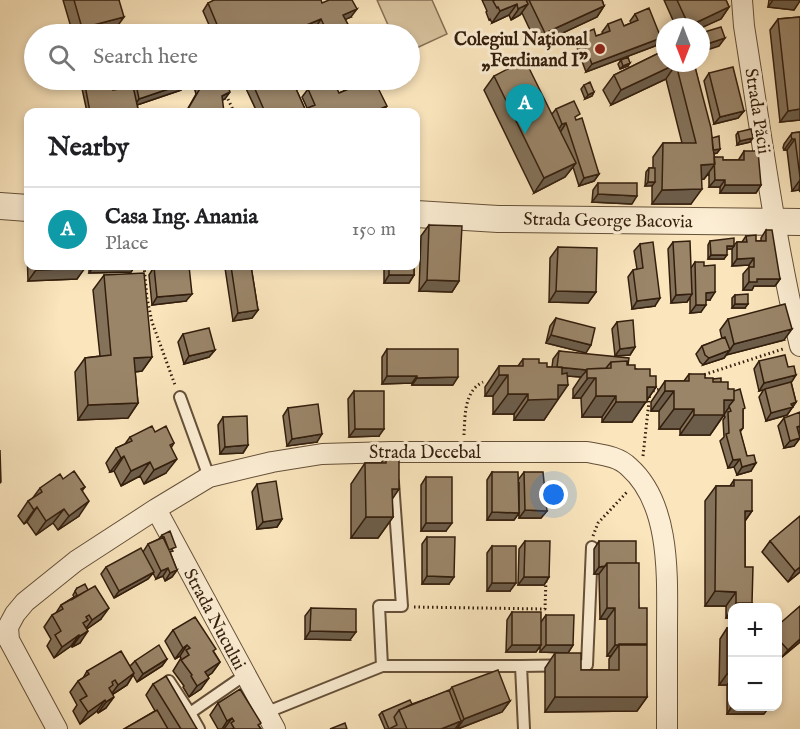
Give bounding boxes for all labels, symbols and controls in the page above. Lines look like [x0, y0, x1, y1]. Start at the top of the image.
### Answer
north arrow [656, 18, 710, 72]
search box [24, 24, 420, 90]
place label: Colegiul Național „Ferdinand I" [454, 29, 589, 73]
icon: search [45, 41, 78, 74]
marker: Colegiul Național „Ferdinand I" [593, 42, 607, 56]
text: Search here [93, 43, 198, 71]
street label: Strada Păcii [738, 67, 775, 156]
pin: A [506, 84, 544, 134]
text: Nearby [48, 131, 129, 164]
text: Casa Ing. Anania [105, 203, 258, 231]
street label: Strada George Bacovia [523, 209, 693, 234]
text: A [61, 217, 74, 242]
text: 150 m [352, 217, 396, 242]
text: Place [105, 231, 148, 256]
street label: Strada Decebal [369, 442, 481, 465]
your location [539, 480, 568, 509]
street label: Strada Nucului [177, 565, 250, 675]
map controls [728, 603, 782, 711]
button: + [728, 603, 782, 657]
button: − [728, 657, 782, 711]

